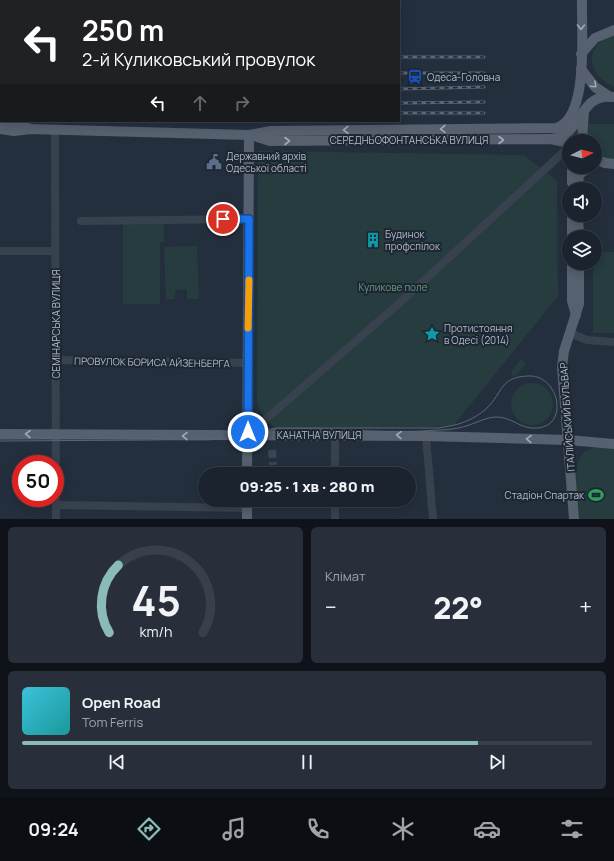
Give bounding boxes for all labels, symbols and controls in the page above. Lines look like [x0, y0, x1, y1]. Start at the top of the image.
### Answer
text: 250 m [82, 11, 164, 49]
icon: left [16, 16, 68, 68]
one-way arrow [577, 24, 585, 30]
text: 2-й Куликовський провулок [82, 47, 315, 71]
station icon: Одеса-Головна [406, 68, 424, 86]
place label: Одеса-Головна [427, 70, 500, 84]
one-way arrow [589, 80, 596, 87]
icon: left [147, 92, 169, 114]
icon: ahead [189, 92, 211, 114]
icon: right [231, 92, 253, 114]
one-way arrow [440, 125, 446, 133]
one-way arrow [343, 126, 349, 134]
street label: СЕРЕДНЬОФОНТАНСЬКА ВУЛИЦЯ [330, 133, 488, 147]
north arrow [562, 134, 602, 174]
map controls [562, 134, 602, 270]
one-way arrow [498, 136, 504, 144]
one-way arrow [284, 137, 290, 145]
place label: Державний архів Одеської області [226, 149, 307, 175]
public building icon: Державний архів Одеської області [205, 153, 223, 171]
button: sound [562, 182, 602, 222]
pin [206, 202, 240, 236]
icon: arrive [212, 208, 234, 230]
place label: Будинок профспілок [385, 227, 441, 253]
button: layers [562, 230, 602, 270]
building icon: Будинок профспілок [364, 231, 382, 249]
street label: СЕМІНАРСЬКА ВУЛИЦЯ [49, 269, 63, 379]
park label: Куликове поле [358, 280, 428, 294]
place label: Протистояння в Одесі (2014) [444, 321, 513, 347]
place icon: Протистояння в Одесі (2014) [423, 325, 441, 343]
street label: ПРОВУЛОК БОРИСА АЙЗЕНБЕРГА [74, 354, 231, 370]
street label: ІТАЛІЙСЬКИЙ БУЛЬВАР [556, 362, 578, 472]
position arrow [227, 411, 269, 453]
street label: КАНАТНА ВУЛИЦЯ [277, 428, 361, 442]
one-way arrow [25, 430, 31, 438]
one-way arrow [396, 431, 402, 440]
one-way arrow [182, 432, 188, 440]
one-way arrow [526, 435, 532, 443]
speed limit sign: 50 [12, 455, 64, 507]
text: 09:25 · 1 хв · 280 m [239, 476, 375, 497]
sports icon: Стадіон Спартак [587, 486, 605, 504]
place label: Стадіон Спартак [505, 488, 585, 502]
text: Клімат [325, 567, 366, 585]
text: 45 [131, 572, 180, 628]
text: 22° [433, 587, 483, 628]
text: − [325, 592, 337, 622]
text: + [579, 592, 592, 622]
text: km/h [139, 622, 172, 641]
text: Open Road [82, 692, 161, 713]
text: Tom Ferris [82, 713, 143, 731]
icon: previous [106, 751, 128, 773]
icon: pause [296, 751, 318, 773]
icon: next [486, 751, 508, 773]
icon: directions [135, 815, 163, 843]
icon: music [220, 815, 248, 843]
icon: phone [304, 815, 332, 843]
icon: climate [389, 815, 417, 843]
icon: car [473, 815, 501, 843]
icon: filters [558, 815, 586, 843]
text: 09:24 [28, 817, 79, 841]

